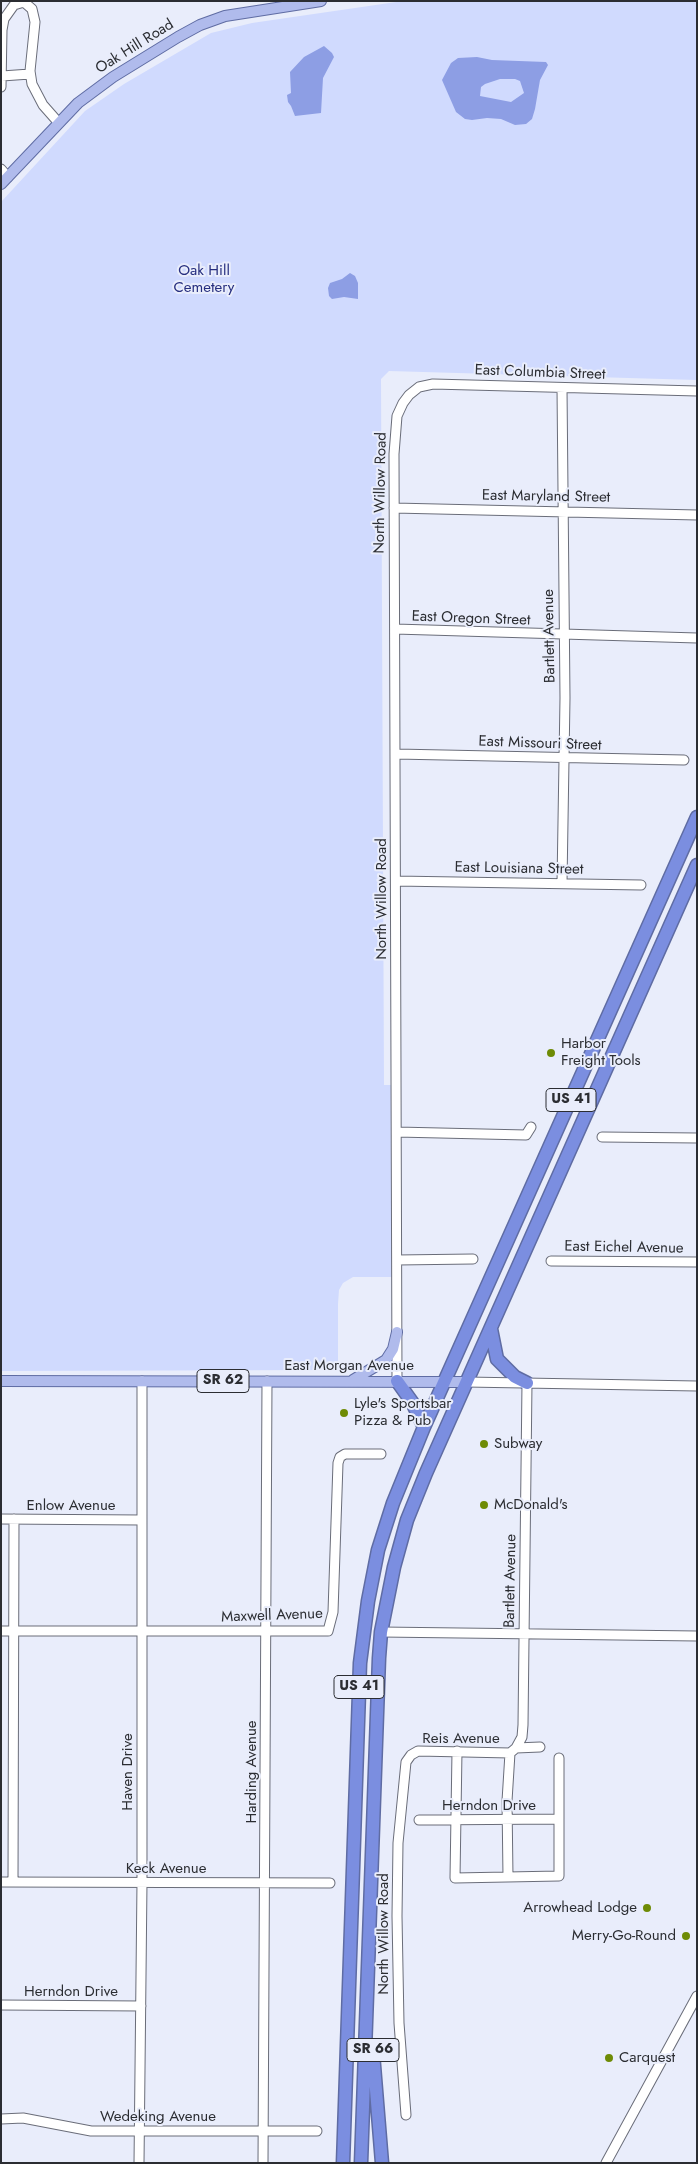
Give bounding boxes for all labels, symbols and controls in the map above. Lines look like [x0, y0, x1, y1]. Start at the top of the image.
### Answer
street label: Oak Hill Road [93, 16, 177, 78]
park label: Oak Hill Cemetery [174, 262, 234, 297]
street label: East Columbia Street [474, 362, 606, 384]
street label: North Willow Road [371, 432, 391, 554]
street label: East Maryland Street [482, 487, 610, 507]
street label: Bartlett Avenue [540, 589, 560, 683]
street label: East Oregon Street [411, 608, 531, 630]
street label: East Missouri Street [478, 733, 602, 755]
street label: North Willow Road [373, 838, 391, 960]
street label: East Louisiana Street [454, 859, 584, 879]
place label: Harbor Freight Tools [561, 1035, 641, 1070]
marker: Harbor Freight Tools [545, 1047, 557, 1059]
road number: US 41 [546, 1088, 596, 1112]
street label: East Eichel Avenue [564, 1238, 684, 1258]
street label: East Morgan Avenue [284, 1357, 414, 1375]
road number: SR 62 [197, 1370, 249, 1392]
place label: Lyle's Sportsbar Pizza & Pub [354, 1395, 451, 1430]
marker: Lyle's Sportsbar Pizza & Pub [338, 1407, 350, 1419]
place label: Subway [494, 1435, 542, 1453]
marker: Subway [478, 1438, 490, 1450]
place label: McDonald's [494, 1496, 568, 1514]
street label: Enlow Avenue [27, 1497, 115, 1515]
marker: McDonald's [478, 1499, 490, 1511]
street label: Bartlett Avenue [501, 1534, 521, 1628]
street label: Maxwell Avenue [221, 1605, 323, 1627]
road number: US 41 [334, 1675, 384, 1698]
street label: Harding Avenue [243, 1720, 261, 1824]
street label: Reis Avenue [422, 1730, 500, 1748]
street label: Haven Drive [119, 1733, 137, 1811]
street label: Herndon Drive [442, 1797, 536, 1815]
street label: Keck Avenue [126, 1860, 206, 1878]
street label: North Willow Road [375, 1873, 393, 1995]
place label: Arrowhead Lodge [523, 1899, 637, 1917]
marker: Arrowhead Lodge [641, 1902, 653, 1914]
place label: Merry-Go-Round [572, 1927, 676, 1945]
marker: Merry-Go-Round [680, 1930, 692, 1942]
street label: Herndon Drive [24, 1983, 118, 2001]
road number: SR 66 [347, 2038, 399, 2062]
place label: Carquest [619, 2049, 675, 2067]
marker: Carquest [603, 2052, 615, 2064]
street label: Wedeking Avenue [100, 2108, 216, 2126]

